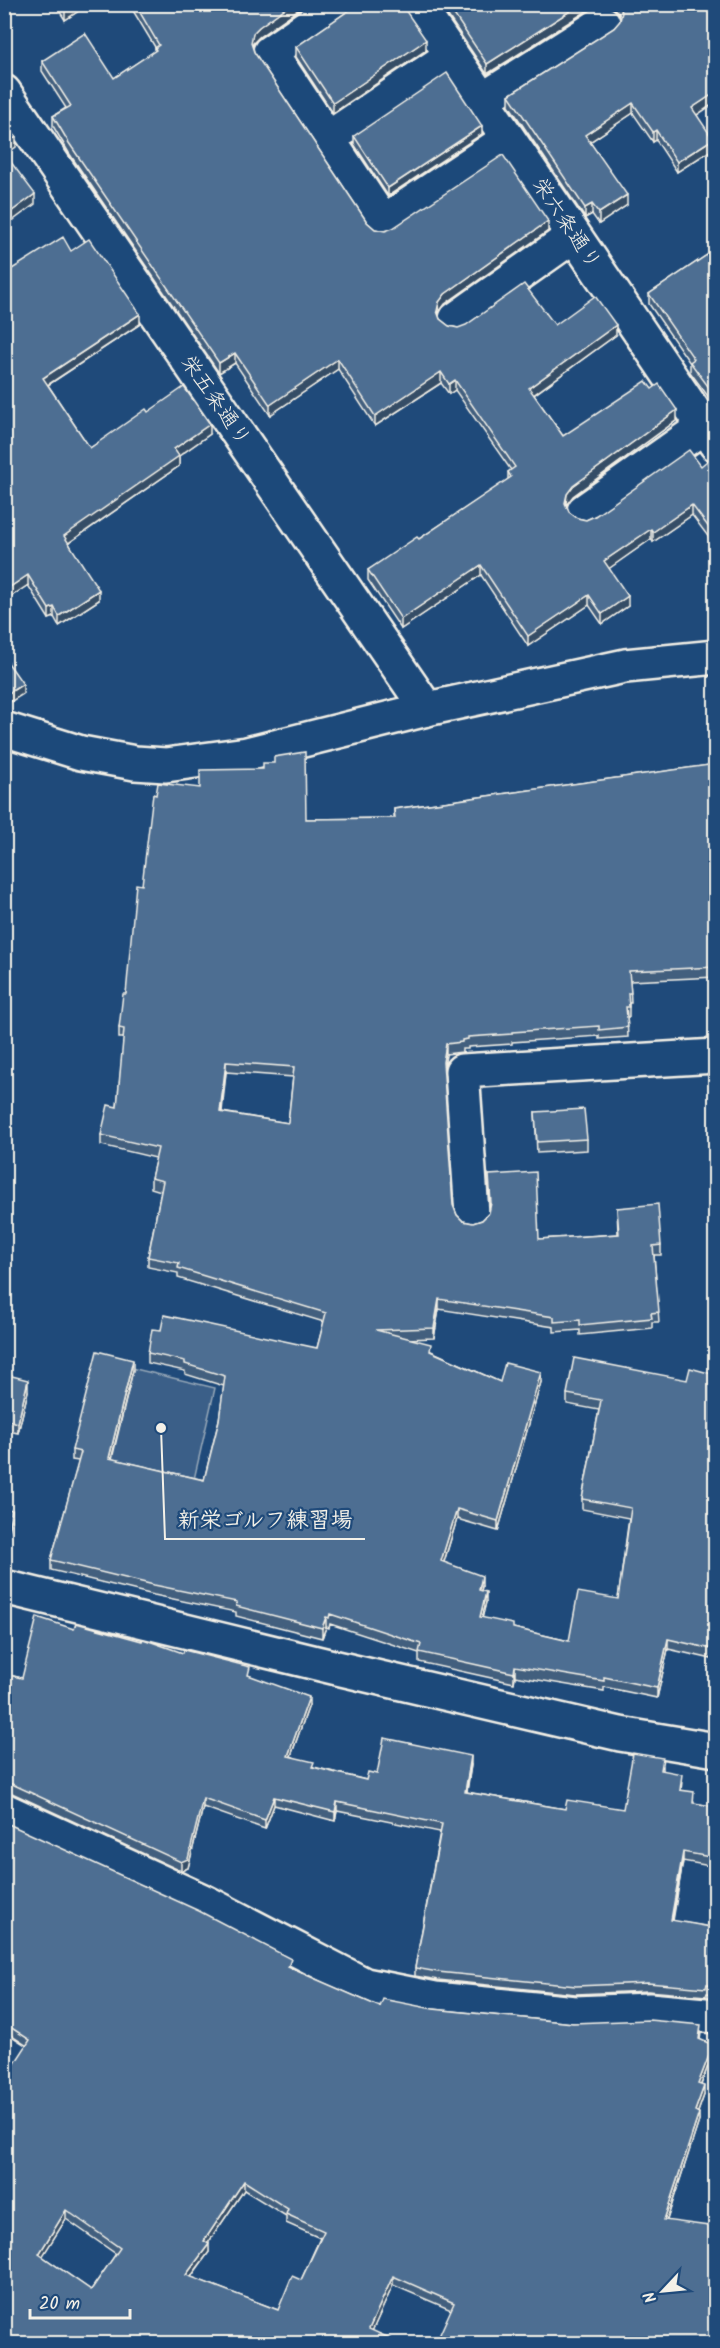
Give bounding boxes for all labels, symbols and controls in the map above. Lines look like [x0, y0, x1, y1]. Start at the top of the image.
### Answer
street label: 栄六条通り [523, 171, 609, 277]
street label: 栄五条通り [171, 349, 259, 453]
callout: 新栄ゴルフ練習場 [165, 1499, 365, 1539]
text: 新栄ゴルフ練習場 [177, 1504, 353, 1539]
north arrow [633, 2261, 693, 2321]
scale bar [30, 2282, 130, 2320]
text: N [637, 2287, 664, 2307]
text: 20 m [39, 2290, 80, 2319]

